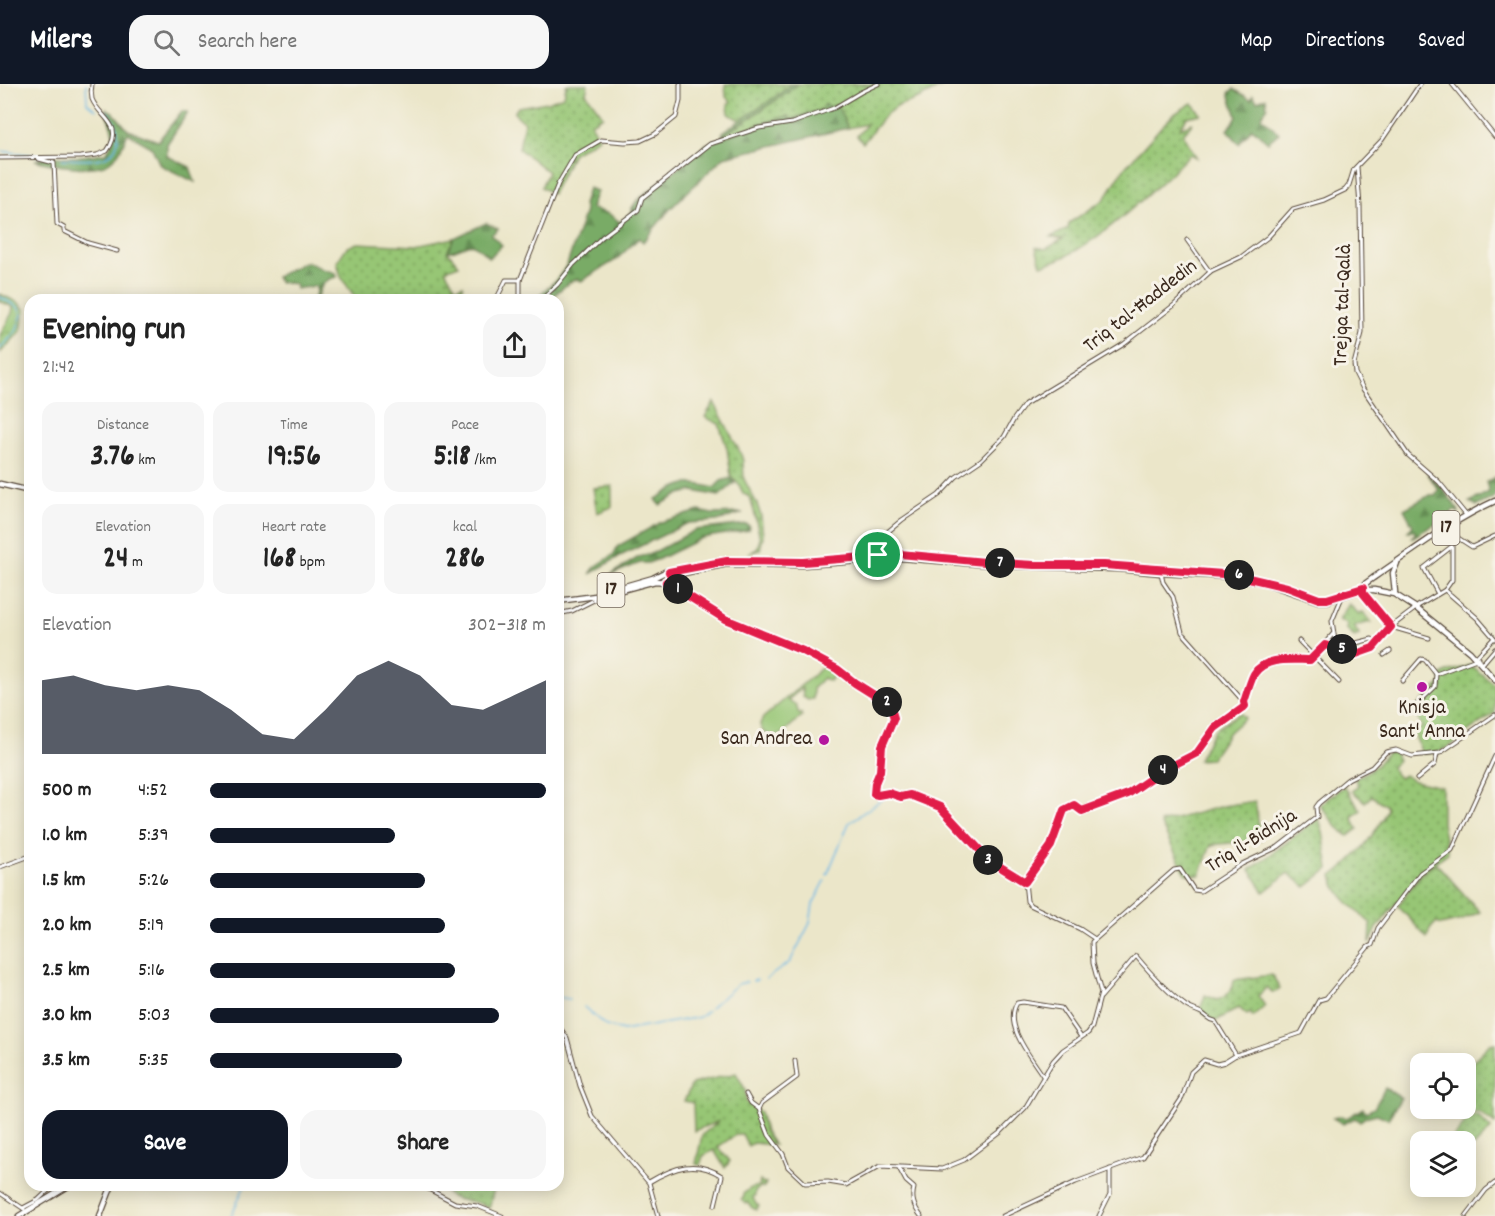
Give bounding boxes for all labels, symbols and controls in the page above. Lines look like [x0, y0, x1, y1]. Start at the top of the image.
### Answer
search box [129, 15, 549, 69]
text: Milers [30, 22, 93, 62]
icon: search [150, 26, 183, 59]
text: Search here [198, 27, 297, 58]
text: Map [1241, 27, 1272, 57]
text: Directions [1305, 27, 1385, 57]
text: Saved [1418, 27, 1465, 57]
street label: Trejqa tal-Qalà [1327, 243, 1361, 367]
street label: Triq tal-Ħaddedin [1077, 253, 1205, 361]
text: Evening run [42, 308, 186, 355]
button: share [483, 314, 546, 377]
text: 21:42 [42, 354, 75, 382]
text: Distance [97, 414, 149, 437]
text: Time [280, 414, 308, 437]
text: Pace [451, 414, 479, 437]
text: 3.76 [90, 437, 135, 480]
text: 19:56 [267, 437, 321, 480]
text: 5:18 [433, 437, 471, 480]
text: km [135, 449, 156, 472]
text: /km [471, 449, 497, 472]
road number: 17 [1432, 511, 1460, 545]
text: Elevation [95, 516, 151, 539]
text: Heart rate [262, 516, 326, 539]
text: kcal [453, 516, 477, 539]
pin [852, 529, 903, 580]
icon: arrive [861, 538, 894, 571]
text: 24 [103, 539, 128, 582]
text: 168 [263, 539, 296, 582]
text: 286 [445, 539, 485, 582]
pin: 7 [985, 548, 1015, 578]
text: m [128, 551, 143, 574]
text: bpm [296, 551, 325, 574]
text: 7 [997, 551, 1003, 574]
pin: 6 [1224, 560, 1254, 590]
text: 6 [1235, 563, 1243, 586]
road number: 17 [598, 573, 624, 607]
pin: 1 [663, 574, 693, 604]
text: 1 [676, 577, 680, 600]
text: Elevation [42, 612, 112, 640]
text: 302–318 m [468, 612, 546, 640]
pin: 5 [1327, 634, 1357, 664]
text: 5 [1338, 637, 1346, 660]
marker: Knisja Sant' Anna [1415, 680, 1429, 694]
pin: 2 [872, 687, 902, 717]
text: 2 [884, 690, 891, 713]
place label: Knisja Sant' Anna [1379, 694, 1466, 748]
place label: San Andrea [720, 725, 813, 755]
marker: San Andrea [817, 733, 831, 747]
pin: 4 [1148, 755, 1178, 785]
text: 4 [1160, 758, 1166, 781]
text: 500 m [42, 777, 91, 805]
text: 4:52 [138, 777, 168, 805]
street label: Triq il-Bidnija [1200, 801, 1304, 882]
text: 1.0 km [42, 822, 87, 850]
text: 5:39 [138, 822, 169, 850]
pin: 3 [973, 845, 1003, 875]
text: 3 [984, 848, 992, 871]
text: 1.5 km [42, 867, 85, 895]
text: 5:26 [138, 867, 169, 895]
text: 2.0 km [42, 912, 91, 940]
text: 5:19 [138, 912, 164, 940]
text: 2.5 km [42, 957, 90, 985]
text: 5:16 [138, 957, 165, 985]
text: 3.0 km [42, 1002, 92, 1030]
text: 5:03 [138, 1002, 170, 1030]
text: 3.5 km [42, 1047, 90, 1075]
text: 5:35 [138, 1047, 169, 1075]
map controls [1410, 1053, 1476, 1197]
button: locate [1410, 1053, 1476, 1119]
button: Save [42, 1110, 288, 1179]
button: Share [300, 1110, 546, 1179]
button: layers [1410, 1131, 1476, 1197]

